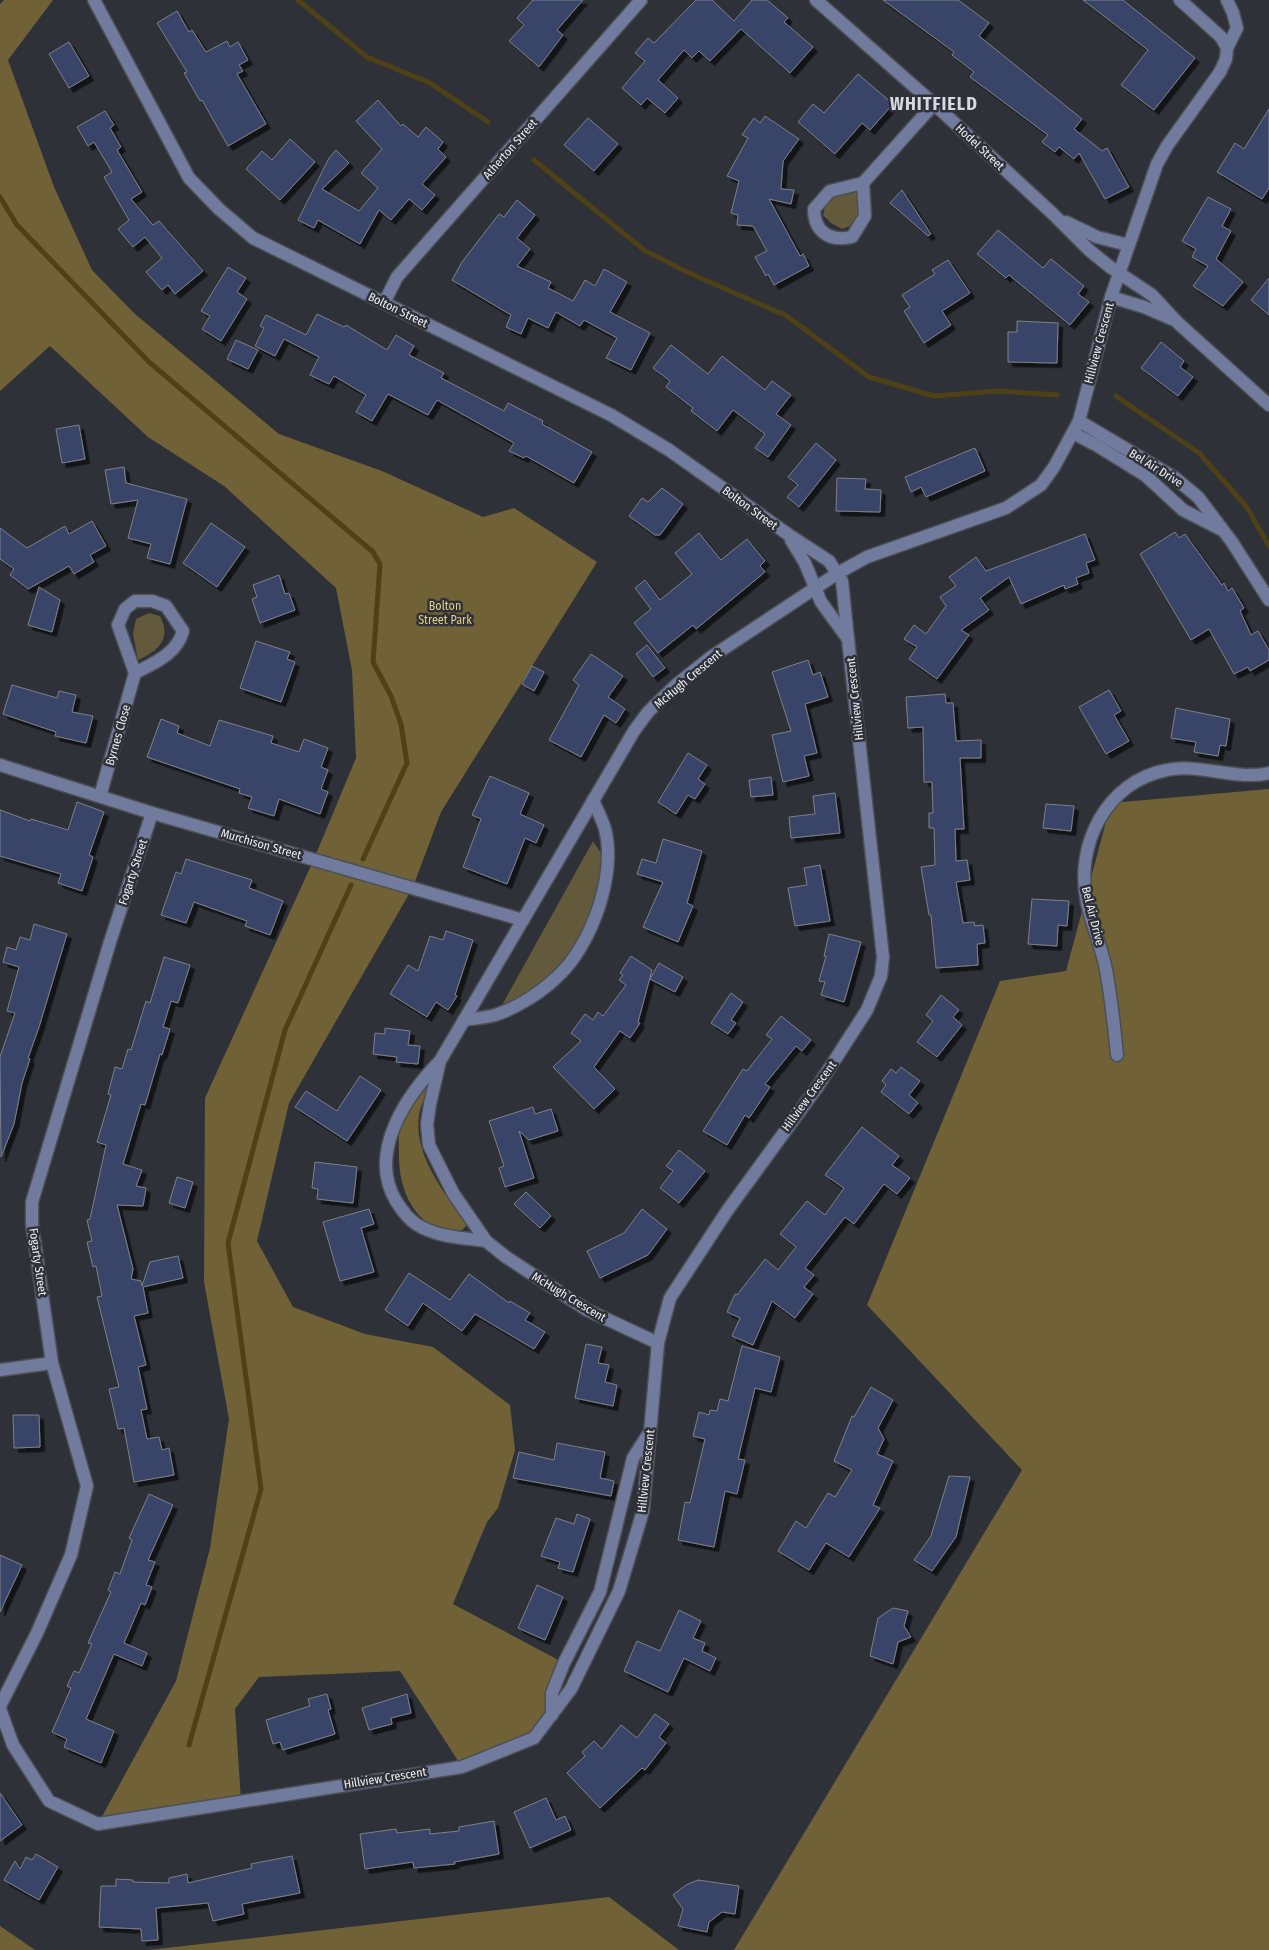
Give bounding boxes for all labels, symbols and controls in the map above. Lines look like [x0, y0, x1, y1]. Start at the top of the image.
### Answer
district label: WHITFIELD [890, 93, 978, 115]
street label: Atherton Street [480, 116, 540, 182]
street label: Hodel Street [953, 121, 1007, 173]
street label: Bolton Street [366, 290, 430, 331]
street label: Hillview Crescent [1081, 301, 1117, 385]
street label: Bel Air Drive [1127, 446, 1185, 490]
street label: Bolton Street [720, 483, 780, 533]
park label: Bolton Street Park [418, 599, 472, 627]
street label: McHugh Crescent [651, 647, 725, 711]
street label: Hillview Crescent [844, 657, 866, 741]
street label: Byrnes Close [103, 703, 133, 767]
street label: Murchison Street [219, 826, 303, 862]
street label: Fogarty Street [116, 837, 150, 907]
street label: Bel Air Drive [1079, 885, 1107, 947]
street label: Hillview Crescent [779, 1058, 839, 1134]
street label: Fogarty Street [26, 1227, 50, 1297]
street label: McHugh Crescent [529, 1269, 609, 1325]
street label: Hillview Crescent [635, 1429, 657, 1513]
street label: Hillview Crescent [343, 1765, 427, 1791]

